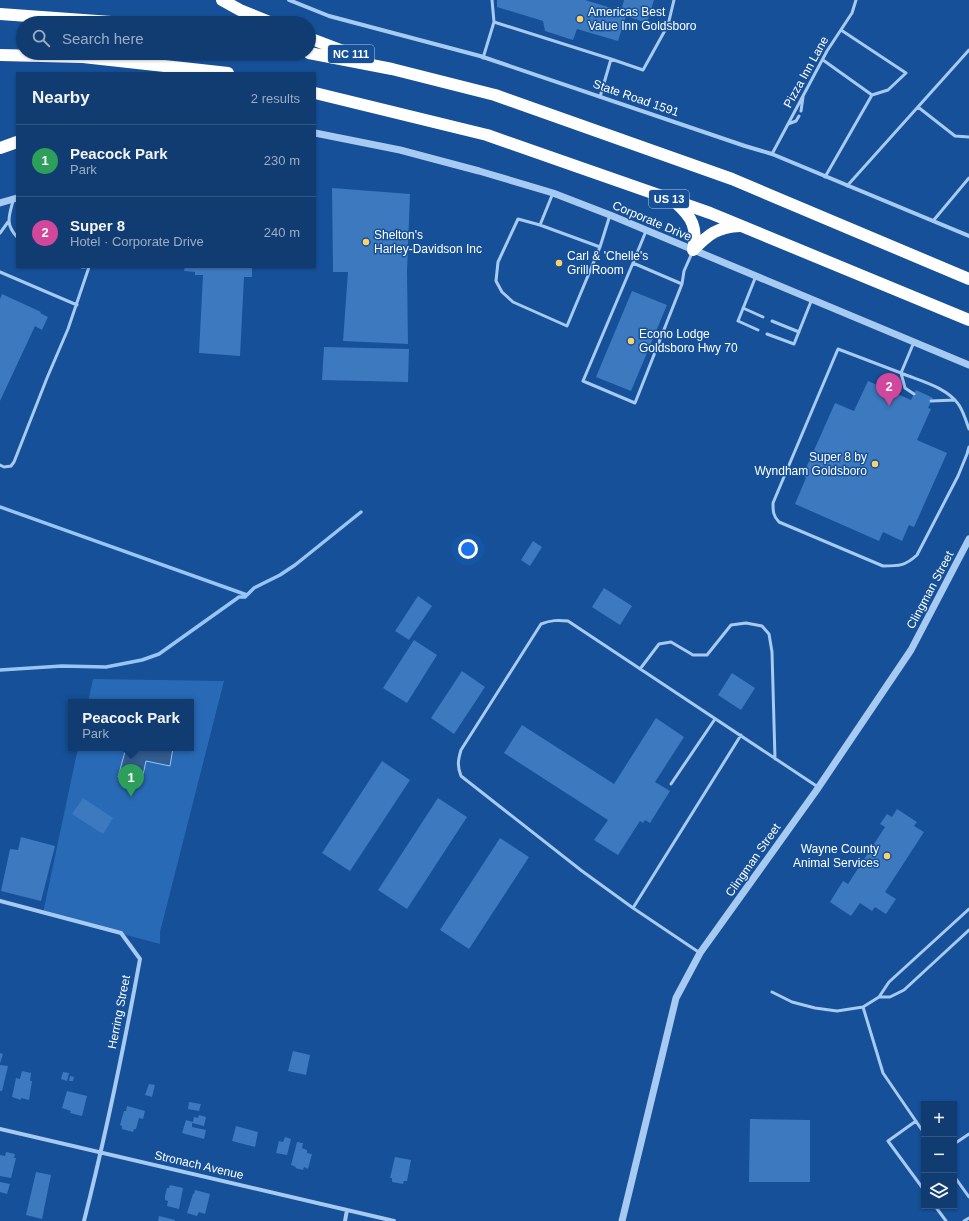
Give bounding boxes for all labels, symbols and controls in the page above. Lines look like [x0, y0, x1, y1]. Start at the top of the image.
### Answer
place label: Americas Best Value Inn Goldsboro [588, 5, 697, 33]
marker: Americas Best Value Inn Goldsboro [575, 14, 585, 24]
search box [16, 16, 316, 60]
icon: search [30, 27, 52, 49]
text: Search here [62, 30, 144, 47]
street label: Pizza Inn Lane [781, 34, 832, 110]
road number: NC 111 [328, 45, 374, 63]
street label: State Road 1591 [591, 77, 681, 119]
text: Nearby [32, 88, 90, 107]
text: 2 results [251, 91, 300, 106]
text: Peacock Park [70, 145, 168, 162]
text: 1 [41, 153, 49, 168]
text: 230 m [264, 153, 300, 168]
text: Park [70, 162, 97, 177]
road number: US 13 [649, 190, 689, 208]
street label: Corporate Drive [610, 198, 694, 244]
text: Super 8 [70, 217, 125, 234]
text: 2 [41, 225, 49, 240]
text: 240 m [264, 225, 300, 240]
place label: Shelton's Harley-Davidson Inc [374, 228, 482, 256]
text: Hotel · Corporate Drive [70, 234, 204, 249]
marker: Shelton's Harley-Davidson Inc [361, 237, 371, 247]
place label: Carl & 'Chelle's Grill Room [567, 249, 648, 277]
marker: Carl & 'Chelle's Grill Room [554, 258, 564, 268]
place label: Econo Lodge Goldsboro Hwy 70 [639, 327, 738, 355]
marker: Econo Lodge Goldsboro Hwy 70 [626, 336, 636, 346]
pin: 2 [876, 373, 902, 406]
place label: Super 8 by Wyndham Goldsboro [754, 450, 867, 478]
marker: Super 8 by Wyndham Goldsboro [870, 459, 880, 469]
your location [458, 539, 478, 559]
street label: Clingman Street [904, 548, 957, 631]
popup [68, 699, 194, 751]
text: Peacock Park [82, 709, 180, 726]
text: Park [82, 726, 109, 741]
pin: 1 [118, 764, 144, 797]
street label: Clingman Street [723, 820, 784, 899]
place label: Wayne County Animal Services [793, 842, 879, 870]
marker: Wayne County Animal Services [882, 851, 892, 861]
street label: Herring Street [105, 973, 133, 1050]
map controls [921, 1101, 957, 1209]
button: + [921, 1101, 957, 1137]
button: − [921, 1137, 957, 1173]
street label: Stronach Avenue [153, 1148, 245, 1182]
button: layers [921, 1173, 957, 1209]

